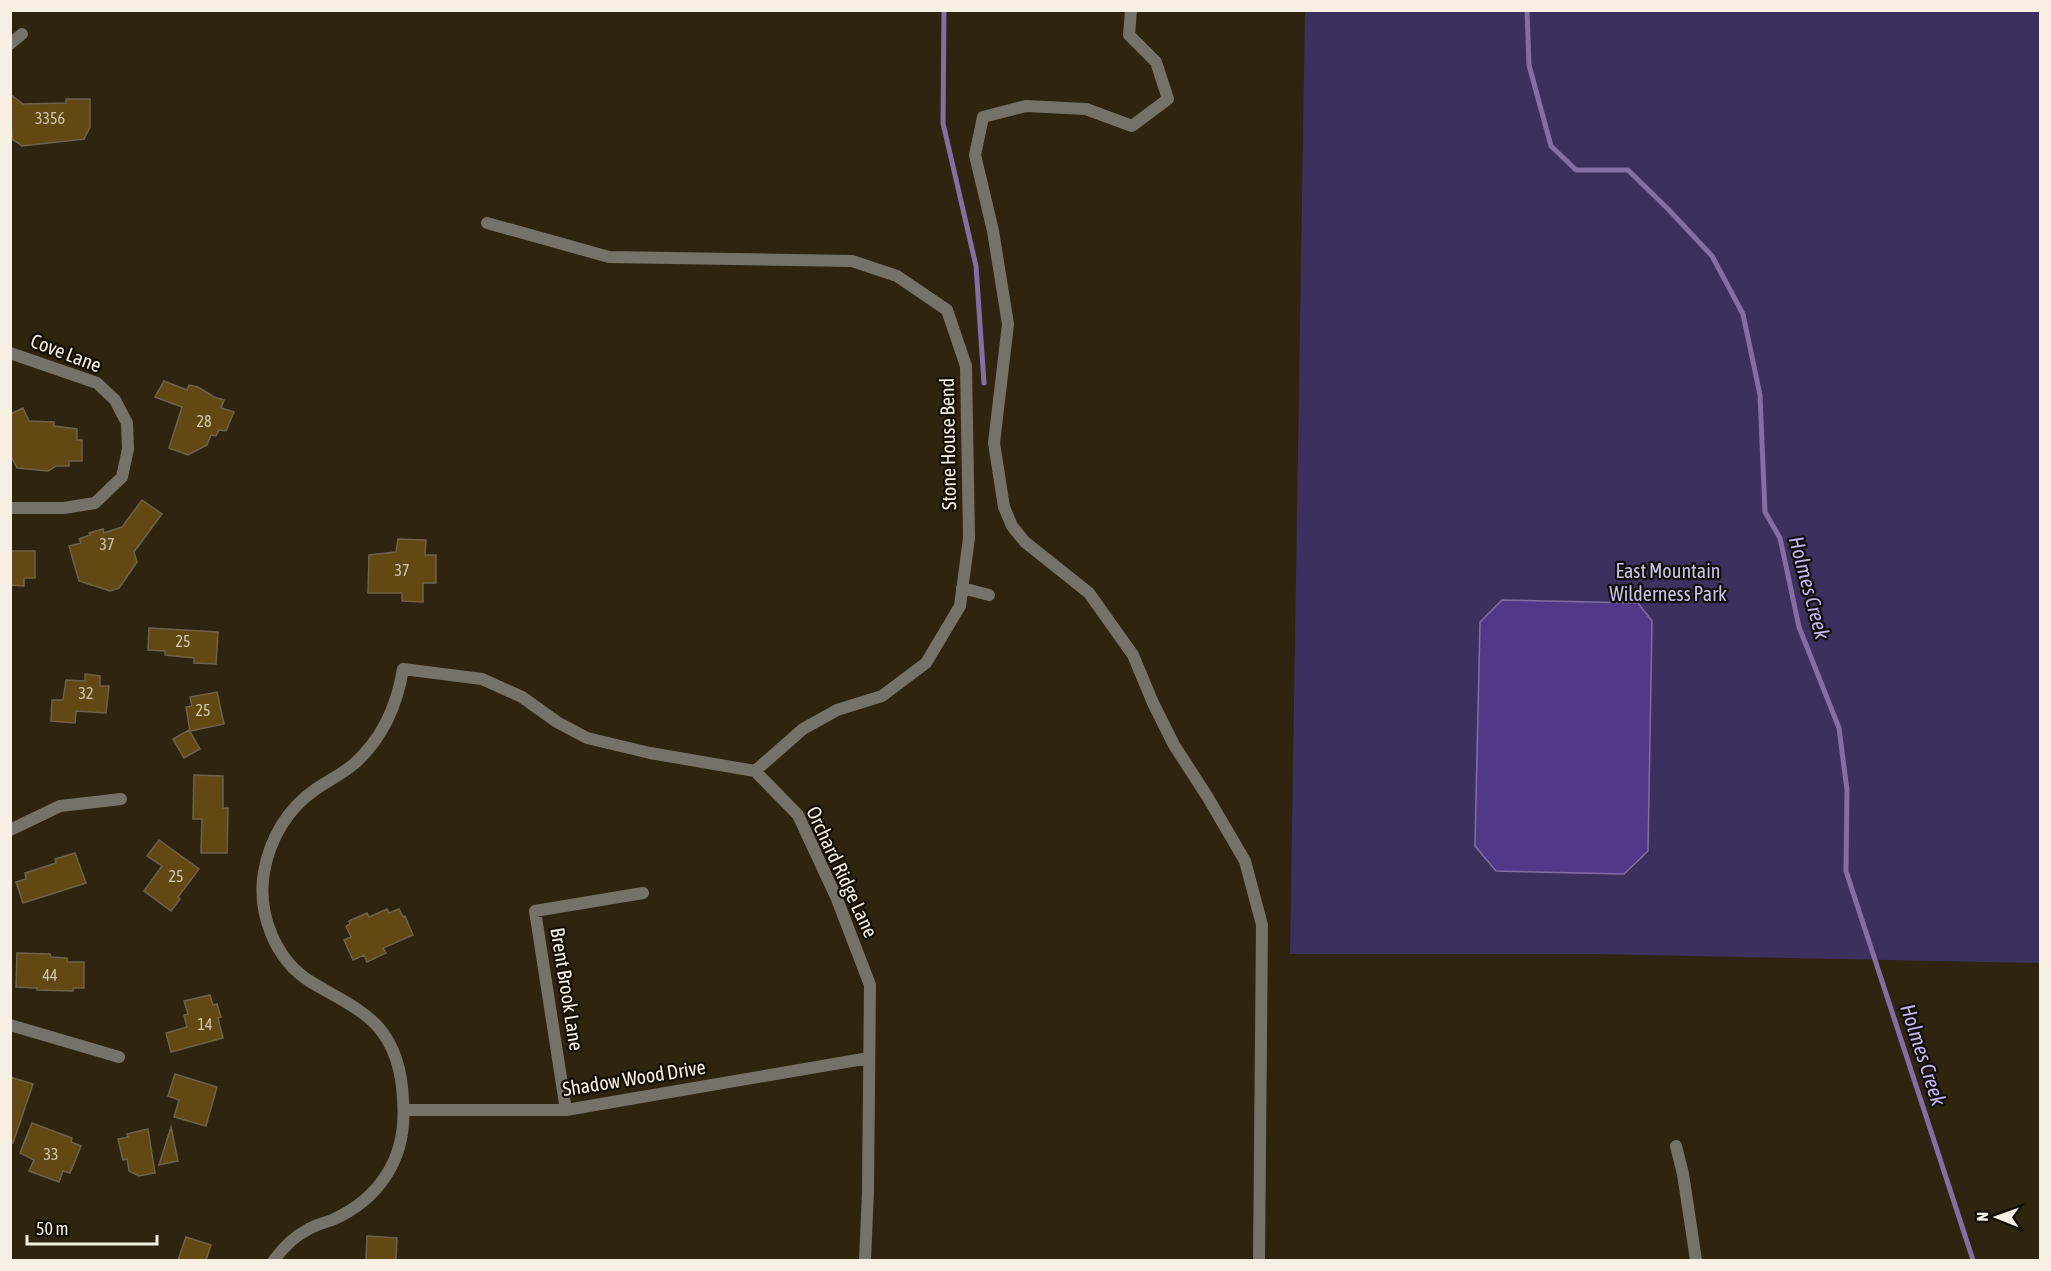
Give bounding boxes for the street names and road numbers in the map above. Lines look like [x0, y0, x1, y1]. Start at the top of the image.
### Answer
street label: Cove Lane [28, 329, 105, 377]
street label: Stone House Bend [935, 378, 960, 510]
street label: Orchard Ridge Lane [802, 803, 883, 941]
street label: Brent Brook Lane [546, 926, 589, 1052]
street label: Shadow Wood Drive [561, 1055, 707, 1100]

